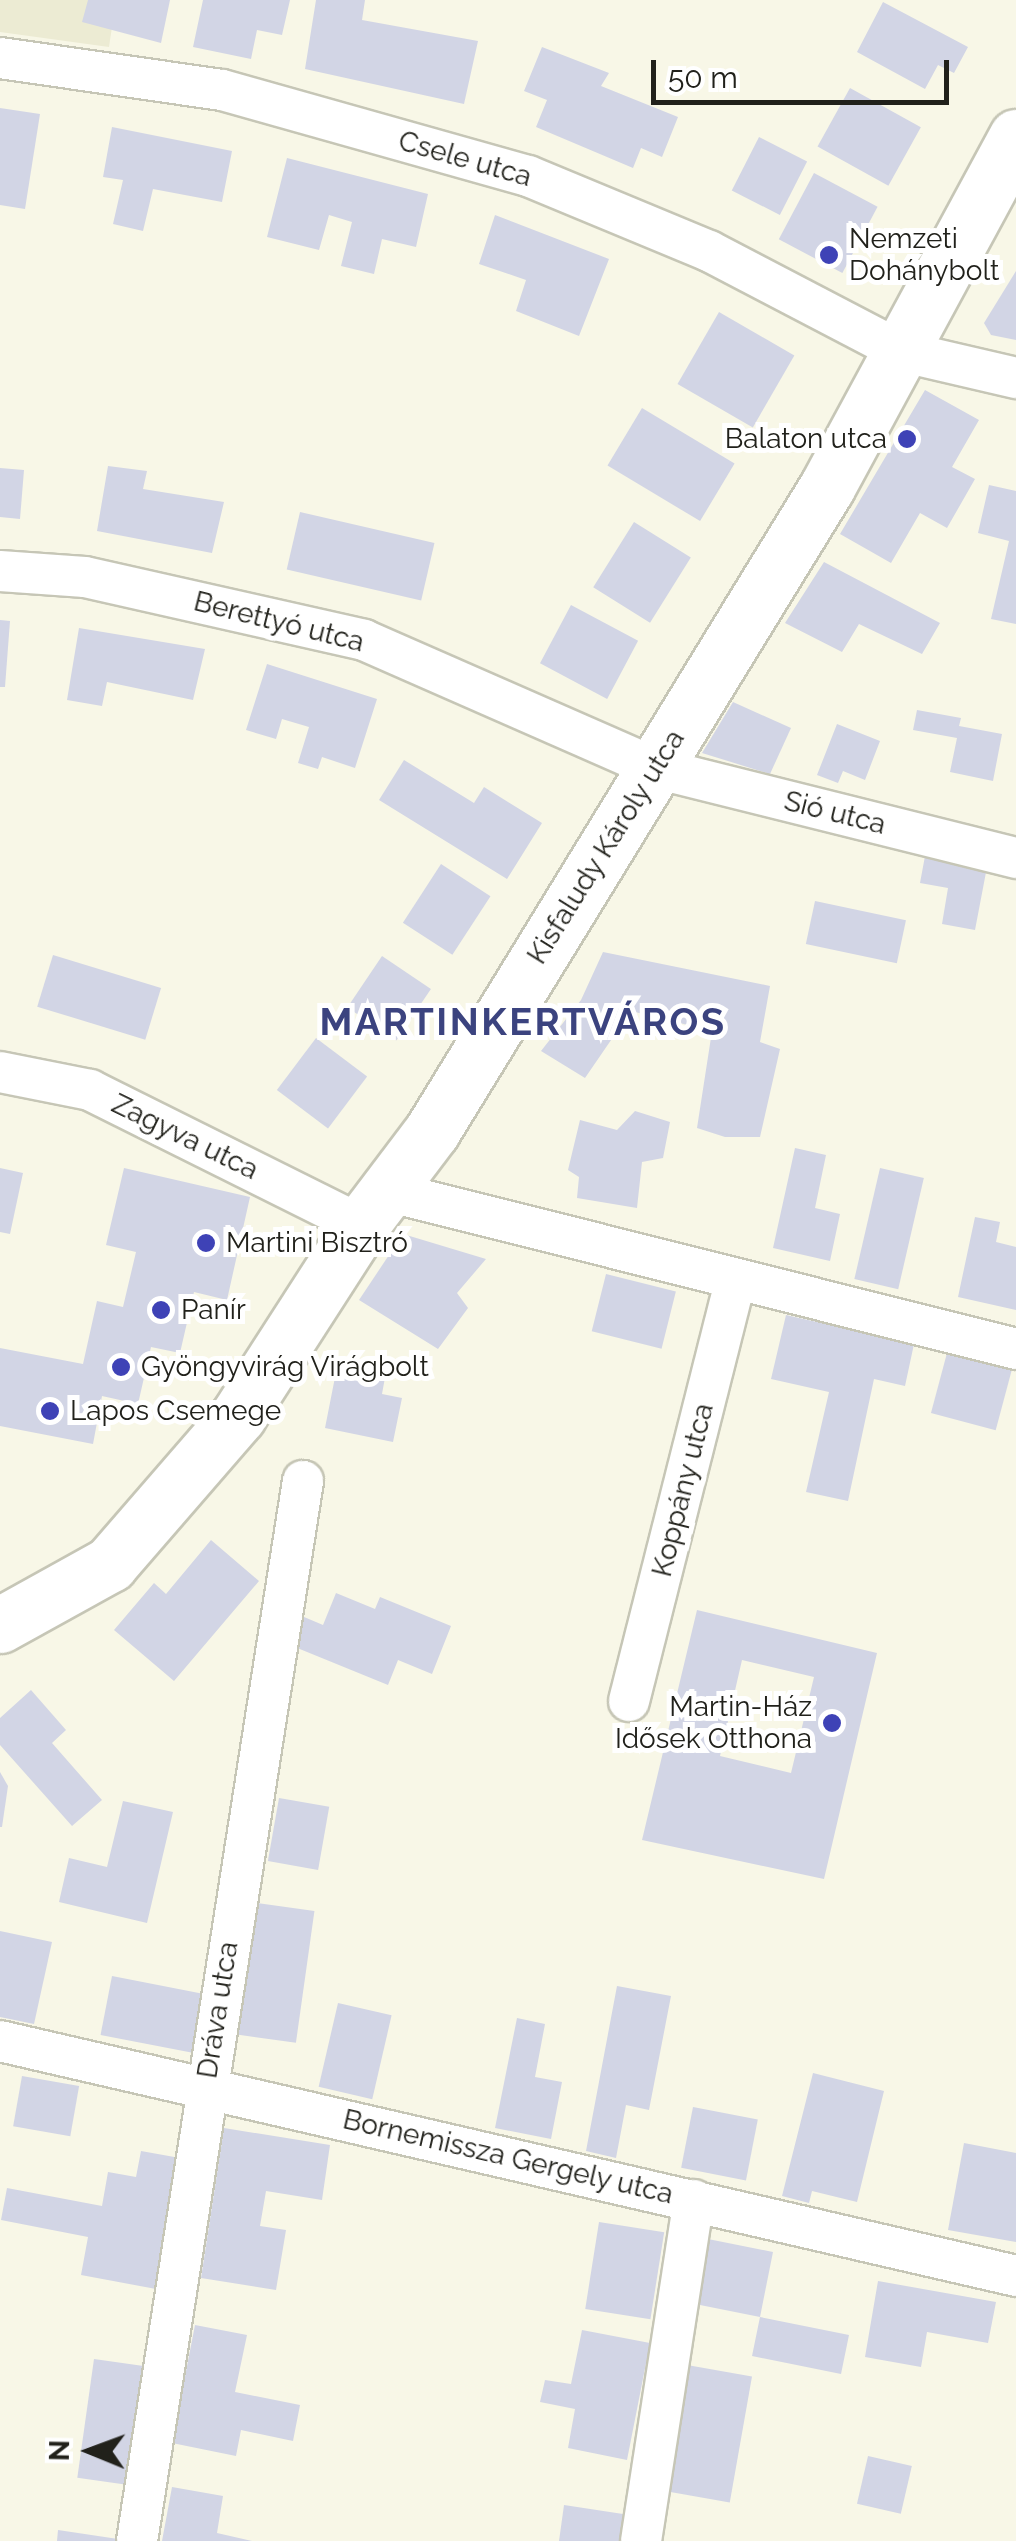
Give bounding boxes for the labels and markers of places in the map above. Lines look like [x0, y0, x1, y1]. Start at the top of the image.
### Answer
place label: Nemzeti Dohánybolt [849, 222, 999, 288]
marker: Nemzeti Dohánybolt [818, 244, 840, 266]
place label: Balaton utca [725, 422, 887, 456]
marker: Balaton utca [896, 428, 918, 450]
place label: Martini Bisztró [226, 1226, 408, 1260]
marker: Martini Bisztró [195, 1232, 217, 1254]
place label: Panír [181, 1293, 246, 1327]
marker: Panír [150, 1299, 172, 1321]
place label: Gyöngyvirág Virágbolt [141, 1350, 430, 1384]
marker: Gyöngyvirág Virágbolt [110, 1356, 132, 1378]
place label: Lapos Csemege [70, 1394, 281, 1428]
marker: Lapos Csemege [39, 1400, 61, 1422]
place label: Martin-Ház Idősek Otthona [615, 1690, 812, 1756]
marker: Martin-Ház Idősek Otthona [821, 1712, 843, 1734]

